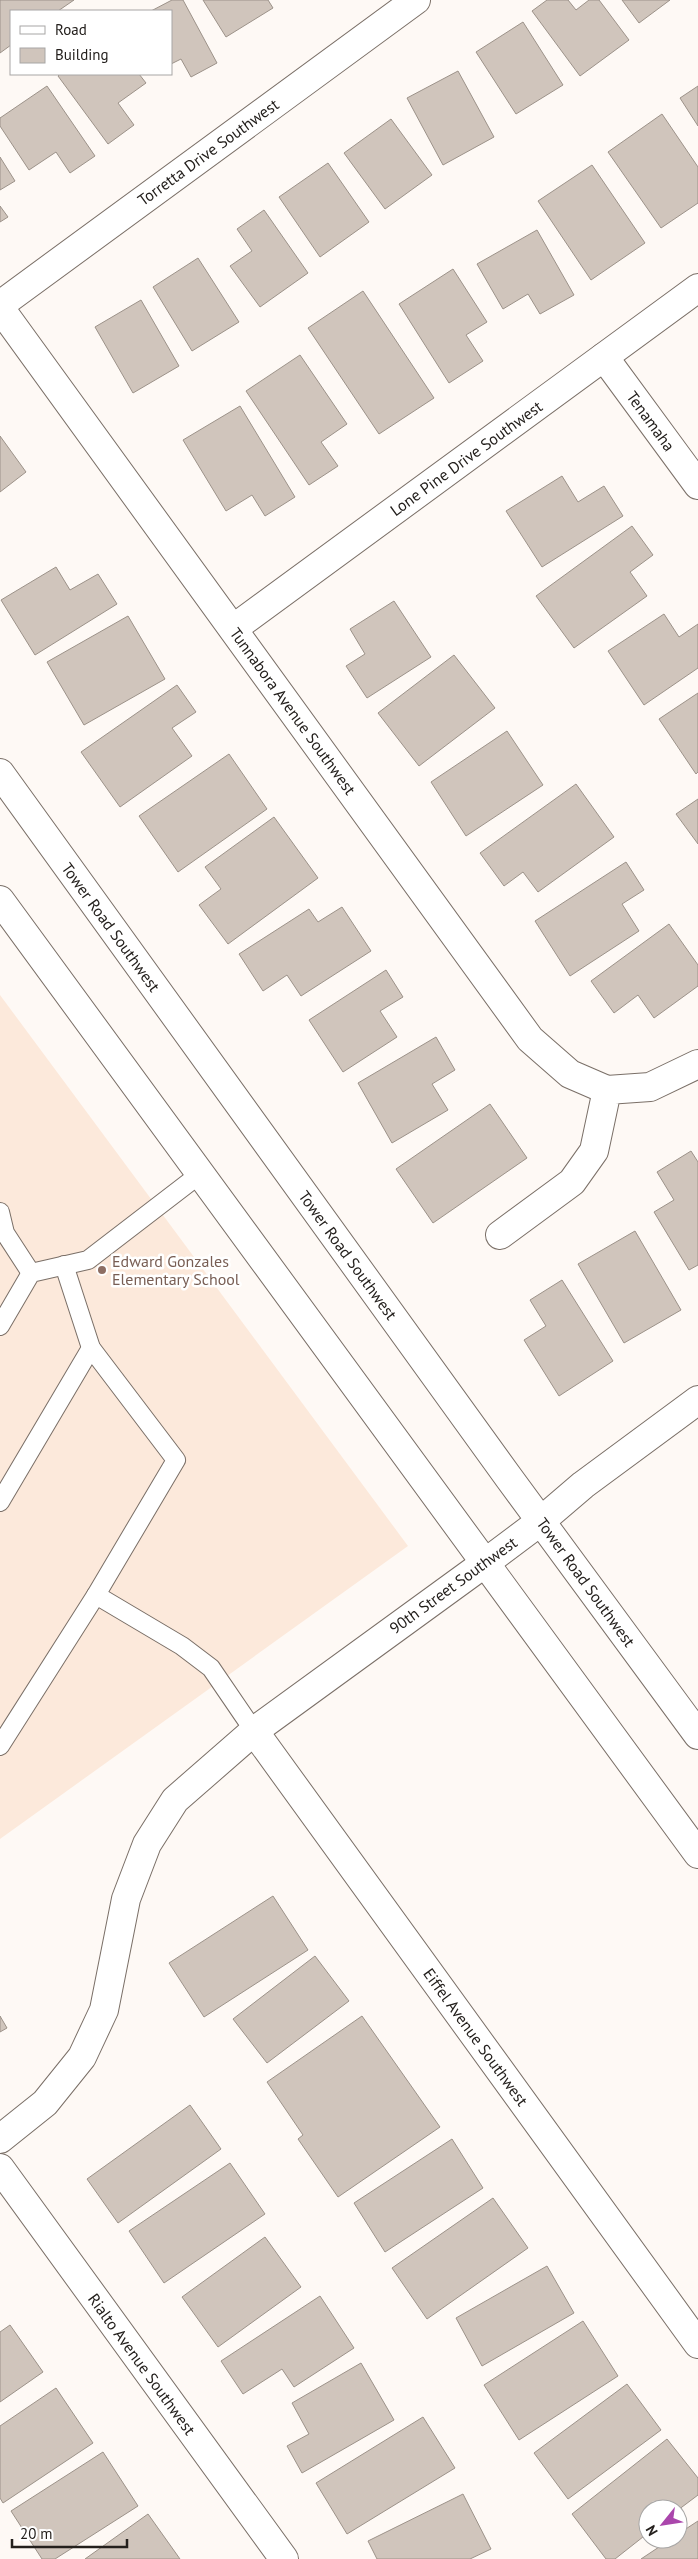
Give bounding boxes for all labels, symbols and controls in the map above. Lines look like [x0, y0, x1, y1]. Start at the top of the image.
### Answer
legend [10, 10, 172, 75]
text: Road [55, 20, 87, 39]
text: Building [55, 45, 109, 64]
street label: Torretta Drive Southwest [134, 94, 283, 210]
street label: Tenamaha [623, 387, 679, 455]
street label: Lone Pine Drive Southwest [386, 396, 546, 520]
street label: Tunnabora Avenue Southwest [226, 624, 361, 799]
street label: Tower Road Southwest [57, 859, 165, 996]
street label: Tower Road Southwest [294, 1187, 402, 1324]
place label: Edward Gonzales Elementary School [112, 1251, 240, 1289]
marker: Edward Gonzales Elementary School [96, 1264, 108, 1276]
street label: Tower Road Southwest [532, 1514, 640, 1651]
street label: 90th Street Southwest [385, 1532, 521, 1638]
street label: Eiffel Avenue Southwest [419, 1964, 533, 2110]
street label: Rialto Avenue Southwest [84, 2289, 200, 2439]
north arrow [638, 2499, 688, 2549]
scale bar [12, 2516, 128, 2548]
text: N [642, 2522, 662, 2539]
text: 20 m [20, 2524, 53, 2543]

